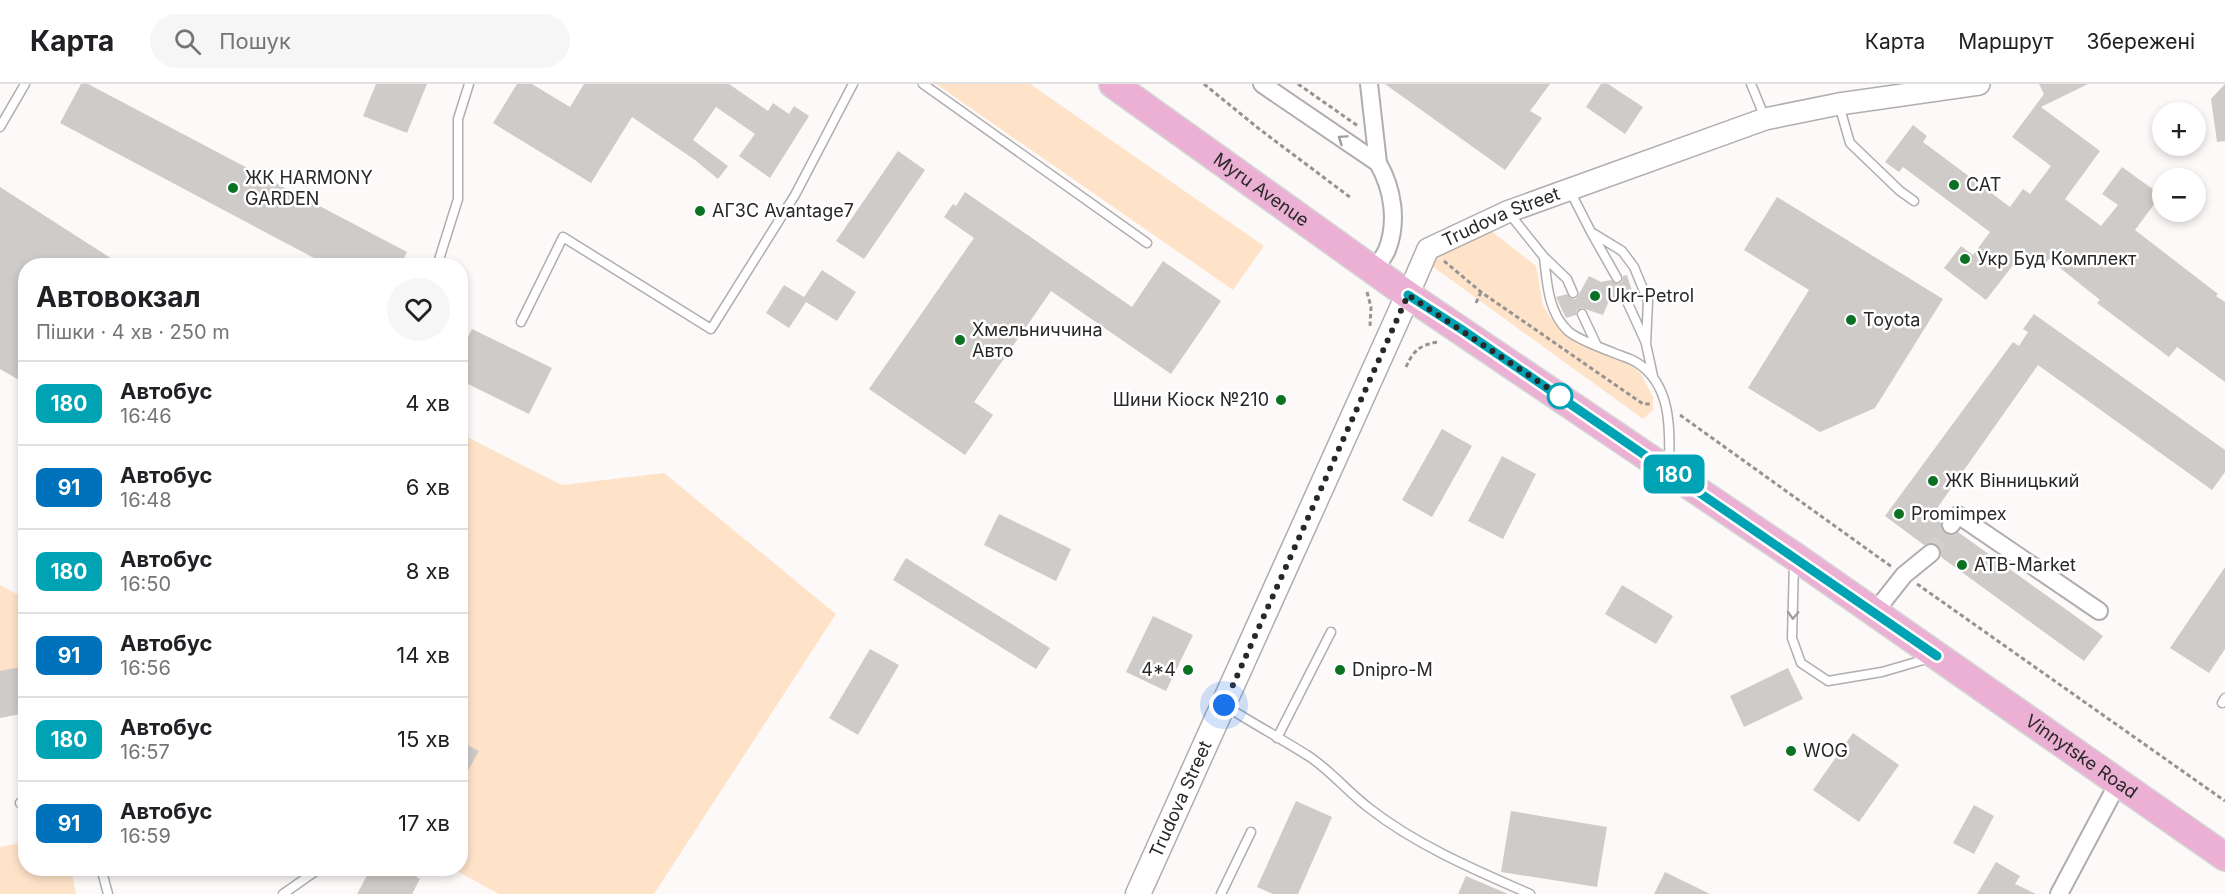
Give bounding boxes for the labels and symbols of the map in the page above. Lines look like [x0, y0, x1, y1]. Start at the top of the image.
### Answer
one-way arrow [1338, 135, 1349, 146]
street label: Myru Avenue [1210, 148, 1313, 231]
place label: ЖК HARMONY GARDEN [245, 167, 373, 209]
place label: САТ [1966, 174, 2001, 195]
marker: САТ [1947, 178, 1961, 192]
marker: ЖК HARMONY GARDEN [226, 181, 240, 195]
street label: Trudova Street [1439, 183, 1563, 251]
place label: АГЗС Avantage7 [712, 200, 854, 221]
marker: АГЗС Avantage7 [693, 204, 707, 218]
place label: Укр Буд Комплект [1977, 248, 2137, 269]
marker: Укр Буд Комплект [1958, 252, 1972, 266]
place label: Ukr-Petrol [1607, 285, 1694, 306]
marker: Ukr-Petrol [1588, 289, 1602, 303]
place label: Toyota [1863, 309, 1920, 330]
marker: Toyota [1844, 313, 1858, 327]
place label: Хмельниччина Авто [972, 319, 1103, 361]
marker: Хмельниччина Авто [953, 333, 967, 347]
unlabelled marker [1547, 383, 1573, 409]
place label: Шини Кіоск №210 [1113, 389, 1269, 410]
marker: Шини Кіоск №210 [1274, 393, 1288, 407]
line badge: 180 [1640, 454, 1708, 494]
place label: ЖК Вінницький [1945, 470, 2079, 491]
marker: ЖК Вінницький [1926, 474, 1940, 488]
place label: Promimpex [1911, 503, 2007, 524]
marker: Promimpex [1892, 507, 1906, 521]
place label: ATB-Market [1974, 554, 2076, 575]
marker: ATB-Market [1955, 558, 1969, 572]
one-way arrow [1786, 610, 1799, 619]
place label: 4*4 [1141, 659, 1176, 680]
place label: Dnipro-M [1352, 659, 1433, 680]
marker: 4*4 [1181, 663, 1195, 677]
marker: Dnipro-M [1333, 663, 1347, 677]
your location [1209, 690, 1239, 720]
street label: Vinnytske Road [2021, 710, 2142, 803]
street label: Trudova Street [1145, 737, 1216, 861]
place label: WOG [1803, 740, 1848, 761]
marker: WOG [1784, 744, 1798, 758]

